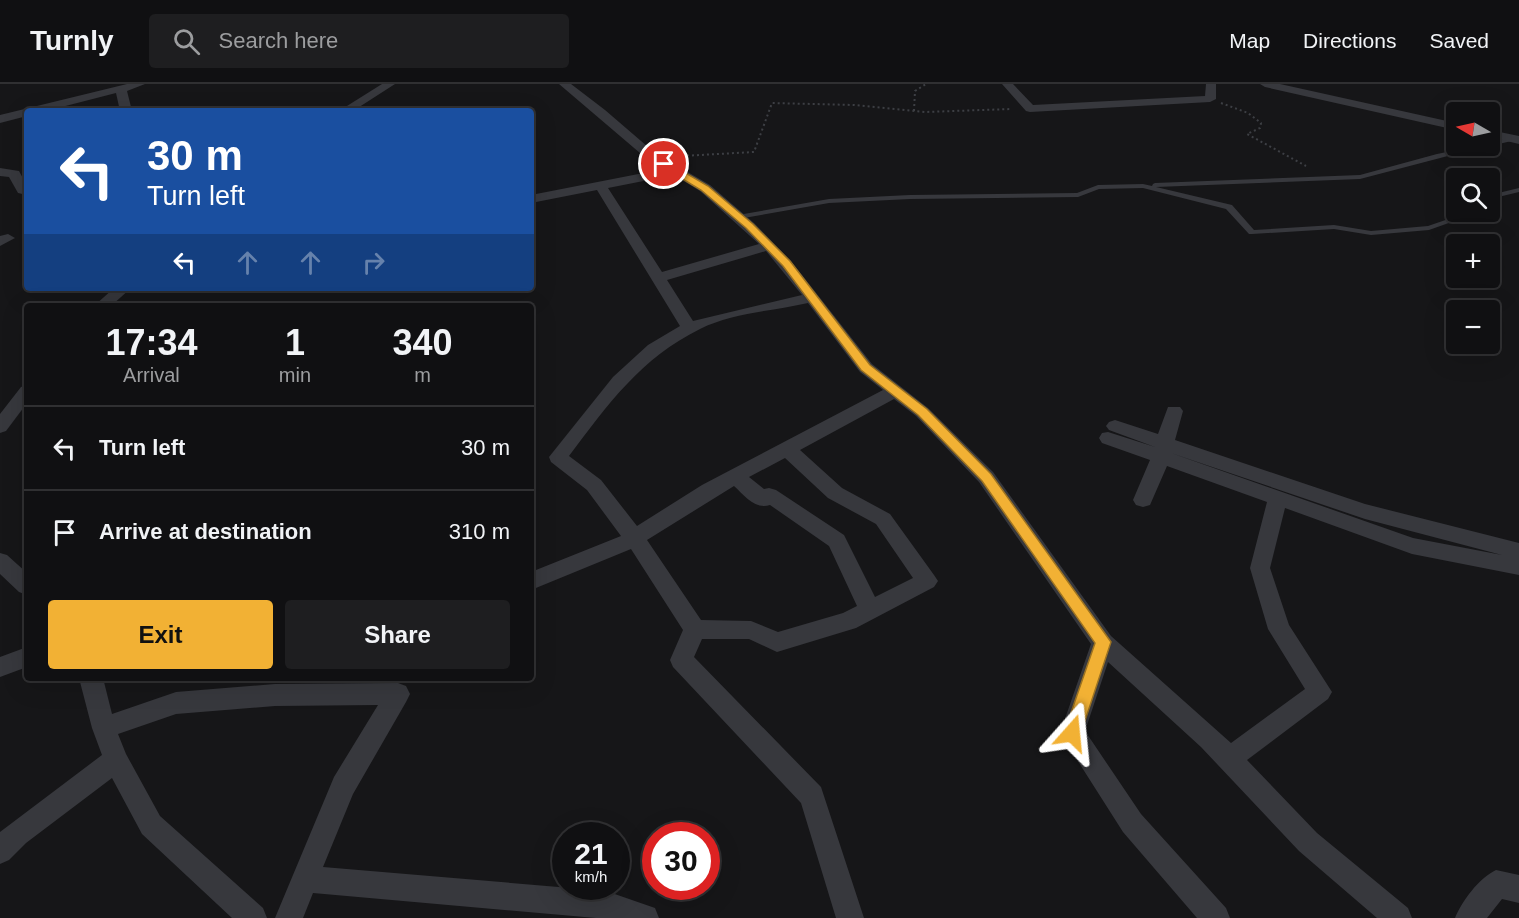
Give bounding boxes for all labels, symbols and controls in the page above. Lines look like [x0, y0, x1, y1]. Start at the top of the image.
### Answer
search box [149, 14, 569, 68]
text: Turnly [30, 25, 113, 56]
icon: search [170, 25, 203, 58]
text: Search here [218, 28, 338, 53]
text: Map [1229, 29, 1270, 52]
text: Directions [1303, 29, 1396, 52]
text: Saved [1429, 29, 1489, 52]
north arrow [1446, 102, 1500, 156]
map controls [1446, 102, 1500, 354]
icon: left [48, 132, 126, 210]
text: 30 m [147, 132, 243, 179]
pin [638, 138, 689, 189]
icon: arrive [647, 147, 680, 180]
button: search [1446, 168, 1500, 222]
text: Turn left [147, 181, 245, 211]
button: + [1446, 234, 1500, 288]
icon: left [168, 246, 201, 279]
icon: ahead [231, 246, 264, 279]
icon: ahead [294, 246, 327, 279]
icon: right [357, 246, 390, 279]
button: − [1446, 300, 1500, 354]
text: 17:34 [105, 322, 197, 363]
text: 1 [285, 322, 305, 363]
text: 340 [392, 322, 453, 363]
text: Arrival [123, 364, 180, 386]
text: min [279, 364, 311, 386]
text: m [414, 364, 431, 386]
icon: left [48, 432, 81, 465]
text: Turn left [99, 435, 185, 460]
text: 30 m [461, 435, 510, 460]
icon: arrive [48, 516, 81, 549]
text: Arrive at destination [99, 519, 312, 544]
text: 310 m [449, 519, 510, 544]
button: Exit [48, 600, 273, 669]
button: Share [285, 600, 510, 669]
position arrow [1040, 701, 1104, 765]
speed limit sign: 30 [642, 822, 720, 900]
text: 21 [574, 837, 608, 870]
text: km/h [575, 868, 607, 885]

